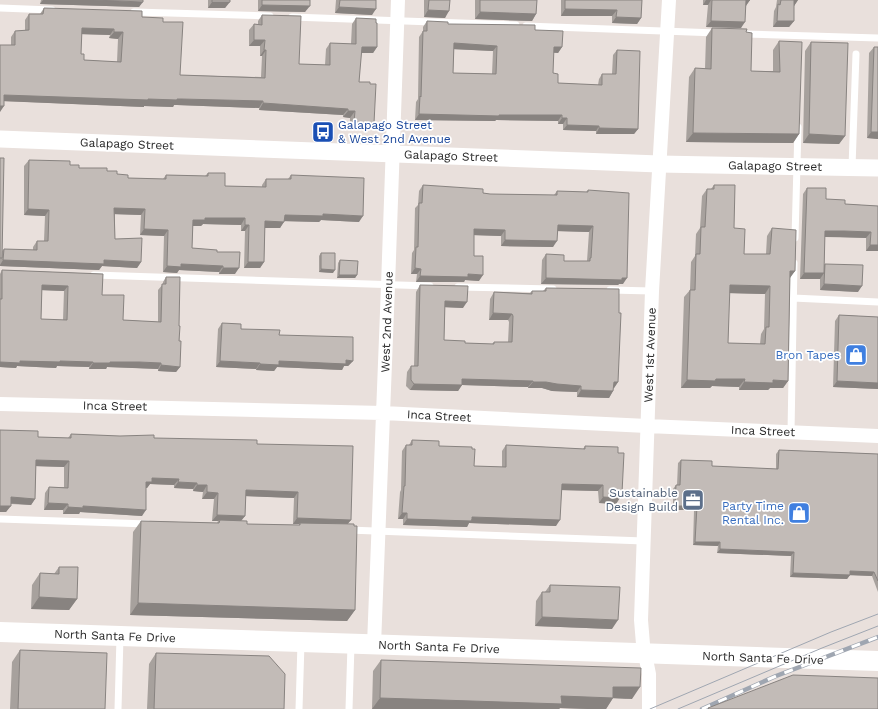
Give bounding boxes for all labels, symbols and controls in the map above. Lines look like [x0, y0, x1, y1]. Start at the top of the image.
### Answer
place label: Galapago Street & West 2nd Avenue [338, 118, 451, 146]
bus stop icon: Galapago Street & West 2nd Avenue [310, 119, 336, 145]
street label: Galapago Street [80, 135, 174, 153]
street label: Galapago Street [404, 147, 498, 165]
street label: Galapago Street [728, 158, 822, 174]
street label: West 2nd Avenue [378, 271, 396, 373]
street label: West 1st Avenue [641, 307, 659, 403]
shop icon: Bron Tapes [843, 342, 869, 368]
place label: Bron Tapes [775, 348, 840, 362]
street label: Inca Street [83, 398, 147, 414]
street label: Inca Street [406, 407, 472, 425]
street label: Inca Street [731, 423, 795, 439]
place label: Sustainable Design Build [605, 486, 678, 514]
office icon: Sustainable Design Build [680, 487, 706, 513]
place label: Party Time Rental Inc. [722, 499, 784, 527]
shop icon: Party Time Rental Inc. [786, 500, 812, 526]
street label: North Santa Fe Drive [54, 627, 176, 645]
street label: North Santa Fe Drive [378, 638, 500, 656]
street label: North Santa Fe Drive [702, 649, 824, 667]

